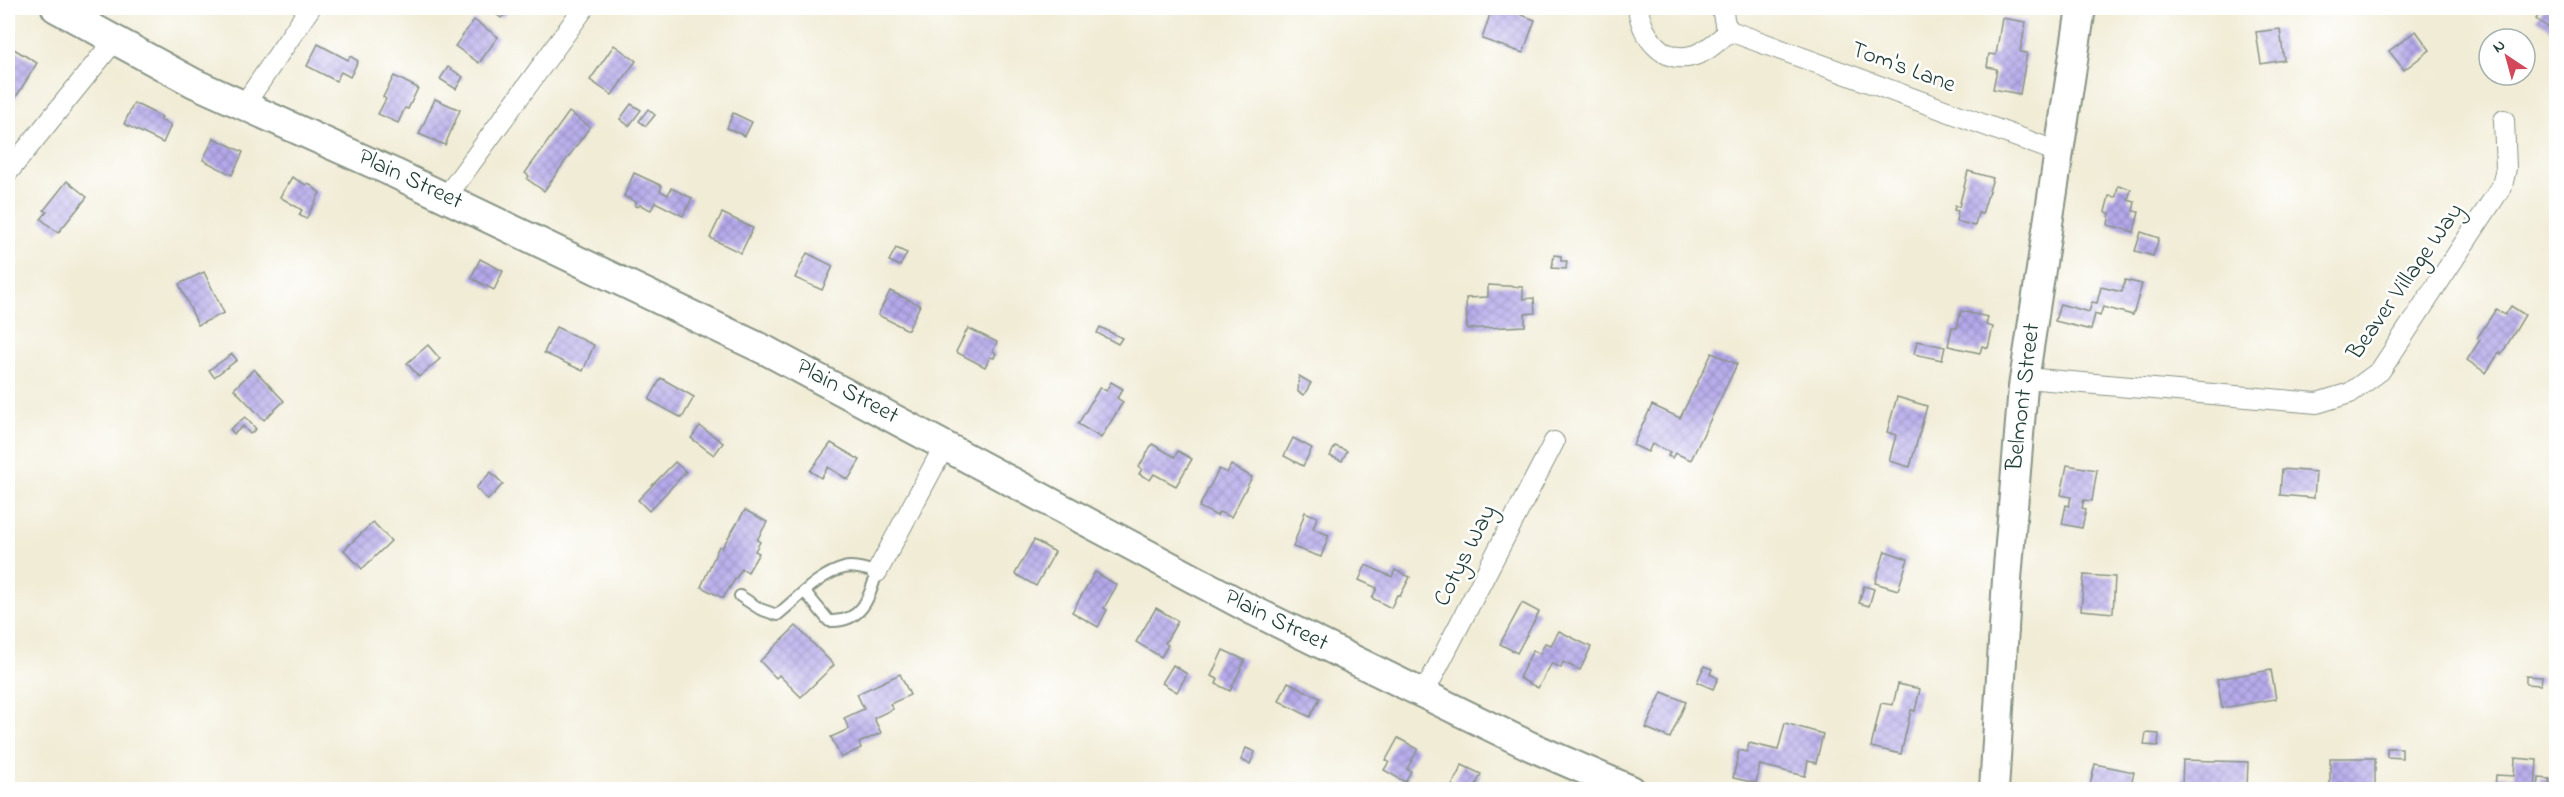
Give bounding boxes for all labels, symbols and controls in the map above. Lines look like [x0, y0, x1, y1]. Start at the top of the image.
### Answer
north arrow [2477, 27, 2537, 87]
street label: Tom's Lane [1846, 33, 1960, 103]
text: N [2488, 33, 2511, 59]
street label: Plain Street [352, 140, 468, 220]
street label: Beaver Village Way [2338, 196, 2474, 369]
street label: Belmont Street [1997, 321, 2050, 474]
street label: Plain Street [789, 350, 905, 434]
street label: Cotys Way [1425, 499, 1507, 613]
street label: Plain Street [1218, 581, 1334, 661]

